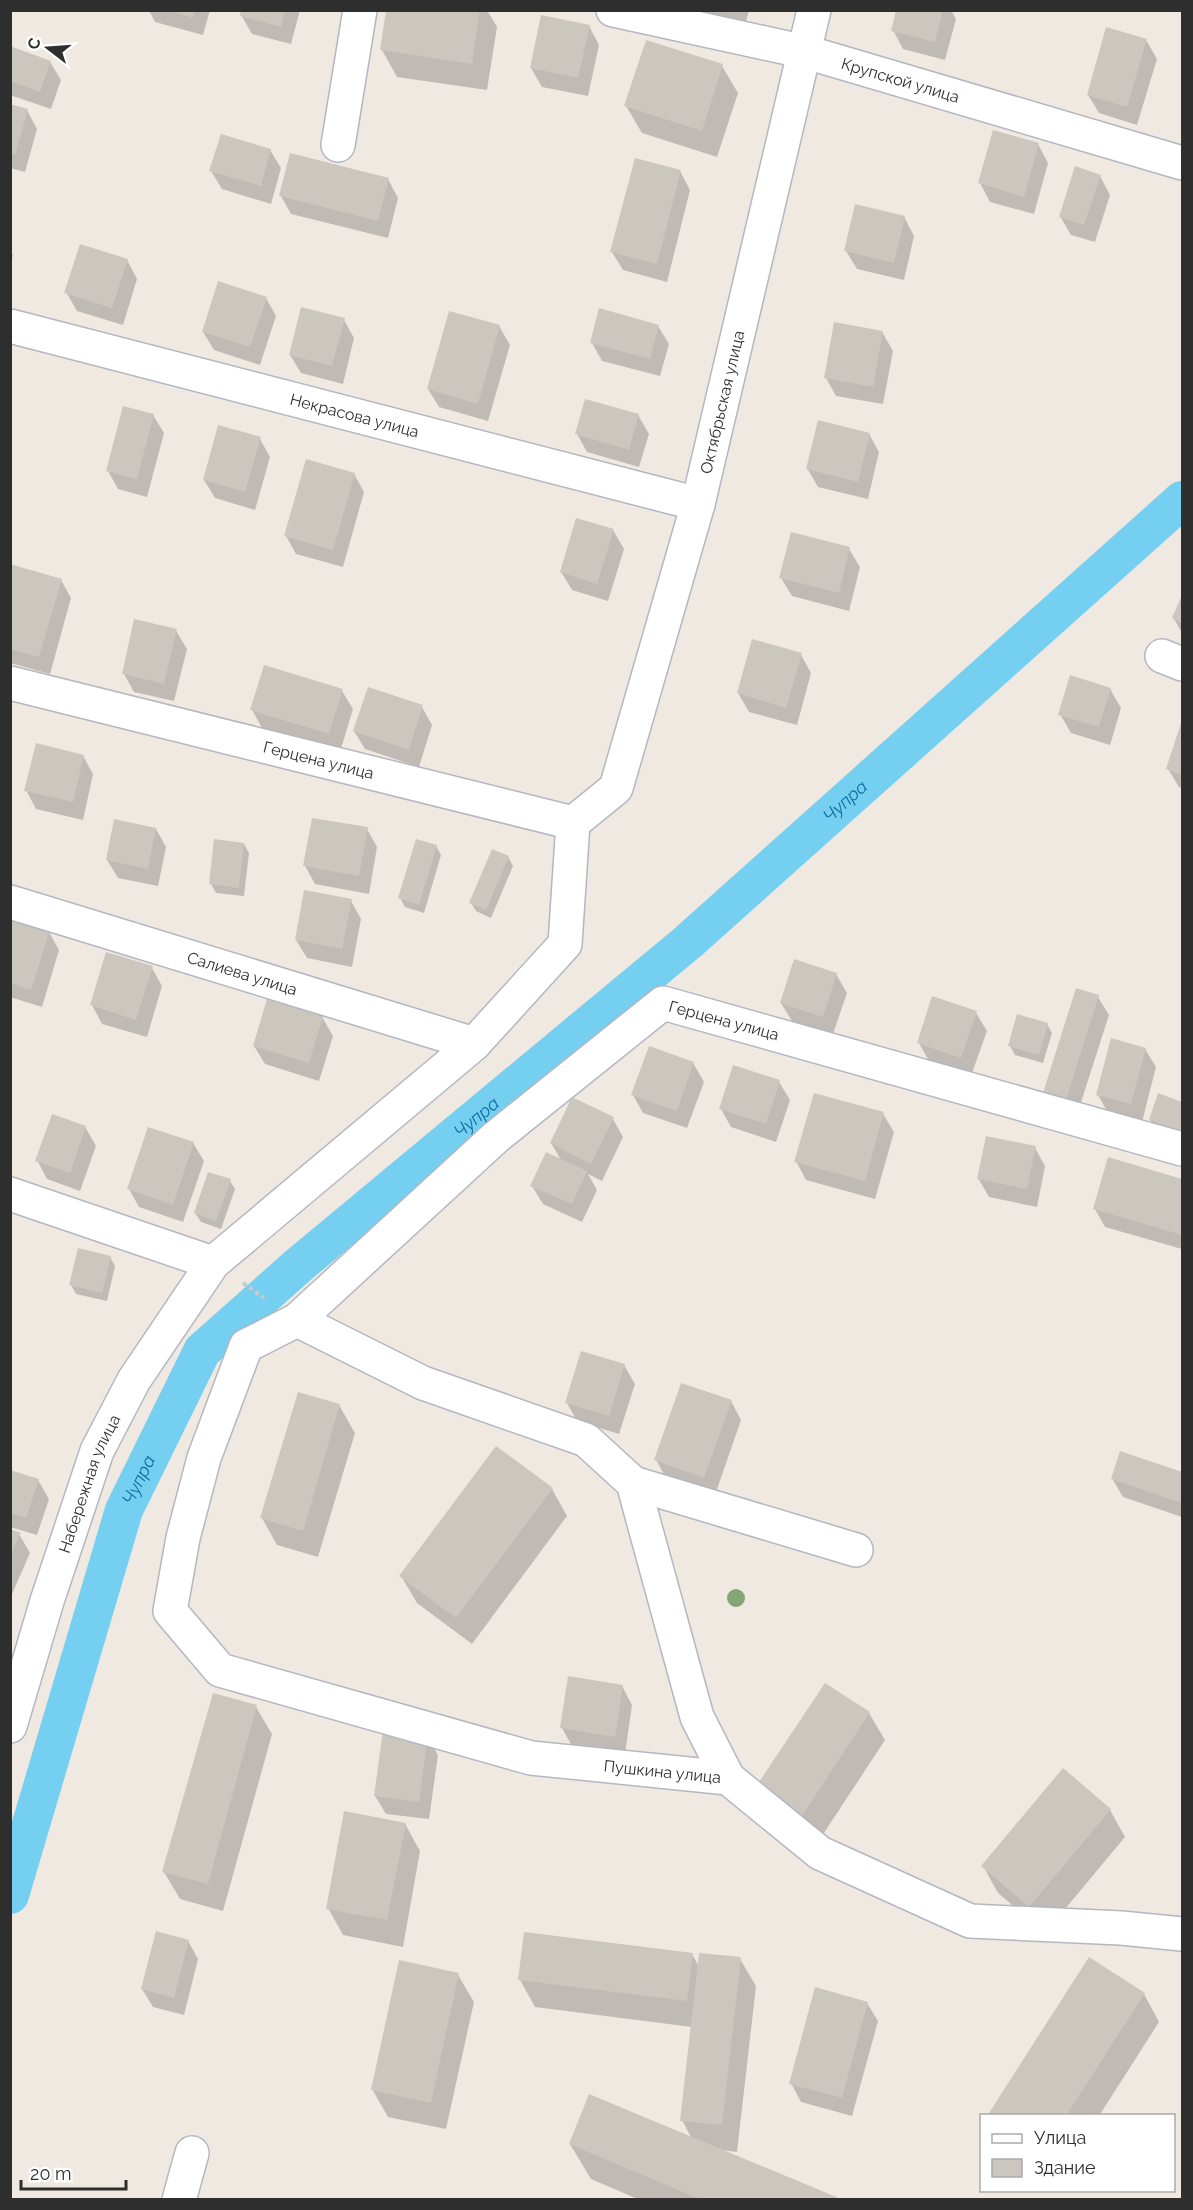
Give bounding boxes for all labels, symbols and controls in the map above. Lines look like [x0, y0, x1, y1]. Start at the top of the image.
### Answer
north arrow [18, 18, 78, 78]
text: С [23, 36, 45, 52]
street label: Крупской улица [839, 54, 962, 107]
street label: Октябрьская улица [696, 329, 748, 476]
street label: Некрасова улица [288, 390, 421, 441]
street label: Герцена улица [261, 737, 376, 783]
water label: Чупра [819, 775, 872, 826]
street label: Салиева улица [185, 948, 300, 999]
street label: Герцена улица [667, 997, 781, 1044]
water label: Чупра [449, 1092, 503, 1142]
street label: Набережная улица [55, 1411, 124, 1556]
water label: Чупра [117, 1451, 159, 1508]
street label: Пушкина улица [603, 1756, 722, 1787]
legend [980, 2114, 1175, 2192]
text: Улица [1034, 2127, 1086, 2148]
scale bar [21, 2153, 126, 2191]
text: Здание [1034, 2157, 1096, 2178]
text: 20 m [30, 2163, 72, 2184]

